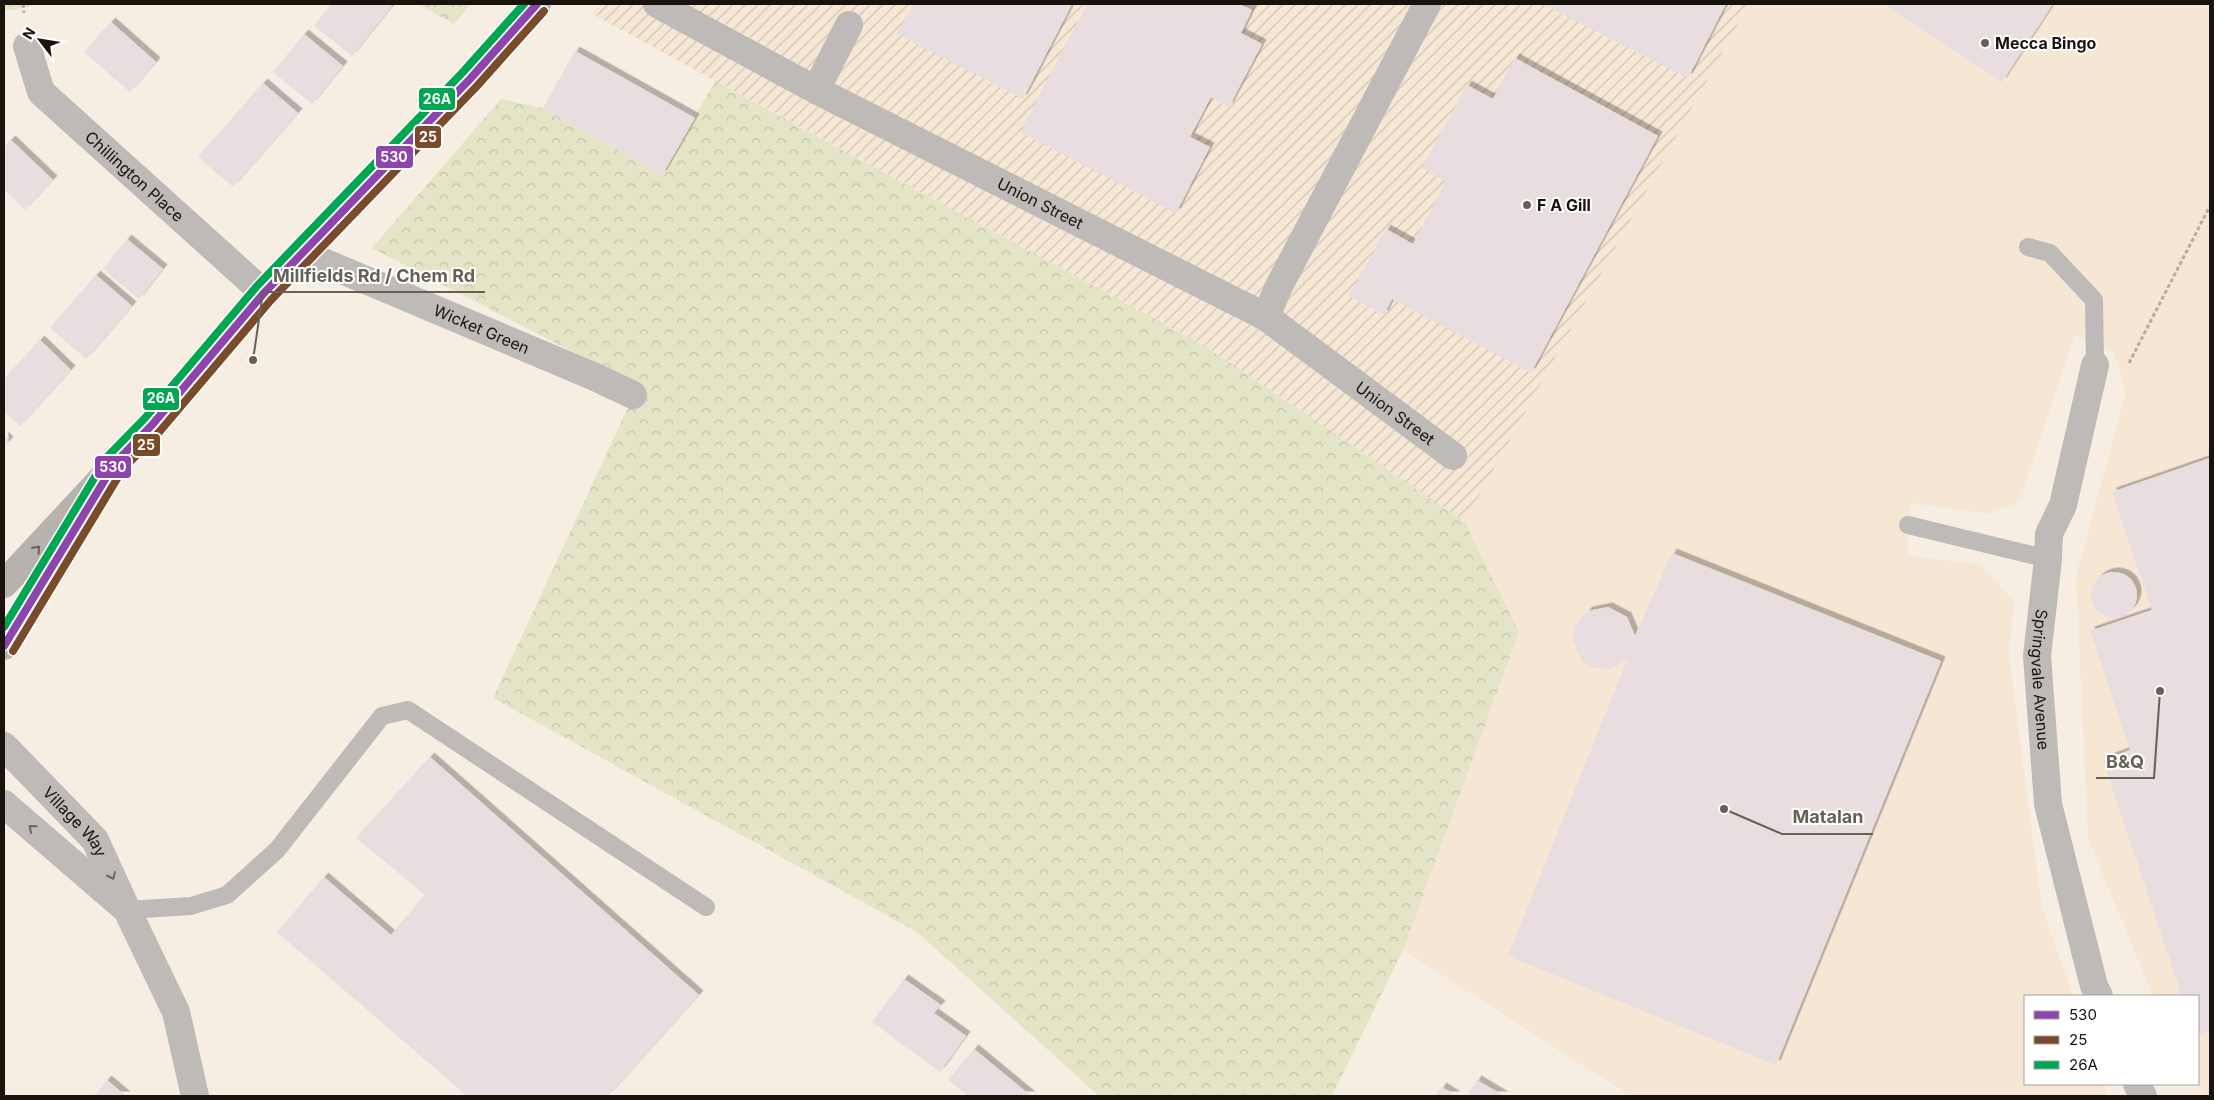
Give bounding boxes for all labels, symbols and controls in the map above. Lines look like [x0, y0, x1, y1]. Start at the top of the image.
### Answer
north arrow [15, 15, 65, 65]
text: N [18, 24, 38, 42]
place label: Mecca Bingo [1995, 33, 2096, 53]
marker: Mecca Bingo [1979, 37, 1991, 49]
line badge: 26A [418, 87, 456, 111]
text: 26A [423, 90, 452, 107]
line badge: 25 [414, 125, 442, 149]
street label: Chillington Place [81, 127, 188, 226]
text: 25 [419, 128, 437, 145]
line badge: 530 [375, 145, 414, 169]
text: 530 [380, 148, 408, 165]
street label: Union Street [994, 173, 1087, 233]
place label: F A Gill [1537, 195, 1591, 215]
marker: F A Gill [1521, 199, 1533, 211]
callout: Millfields Rd / Chem Rd [263, 259, 485, 292]
text: Millfields Rd / Chem Rd [273, 265, 475, 286]
street label: Wicket Green [431, 300, 532, 358]
street label: Union Street [1352, 377, 1439, 449]
line badge: 26A [142, 387, 180, 411]
text: 26A [147, 389, 176, 406]
line badge: 25 [132, 433, 161, 457]
text: 25 [137, 436, 155, 453]
line badge: 530 [94, 455, 132, 479]
text: 530 [99, 458, 127, 475]
one-way arrow [31, 545, 40, 554]
street label: Springvale Avenue [2027, 608, 2054, 751]
callout: B&Q [2096, 745, 2154, 778]
text: B&Q [2106, 751, 2144, 772]
street label: Village Way [39, 782, 111, 860]
callout: Matalan [1782, 801, 1873, 834]
text: Matalan [1793, 806, 1863, 827]
one-way arrow [29, 826, 38, 834]
one-way arrow [106, 871, 116, 880]
legend [2024, 995, 2199, 1085]
text: 530 [2069, 1005, 2097, 1024]
text: 25 [2069, 1030, 2087, 1049]
text: 26A [2069, 1055, 2098, 1074]

